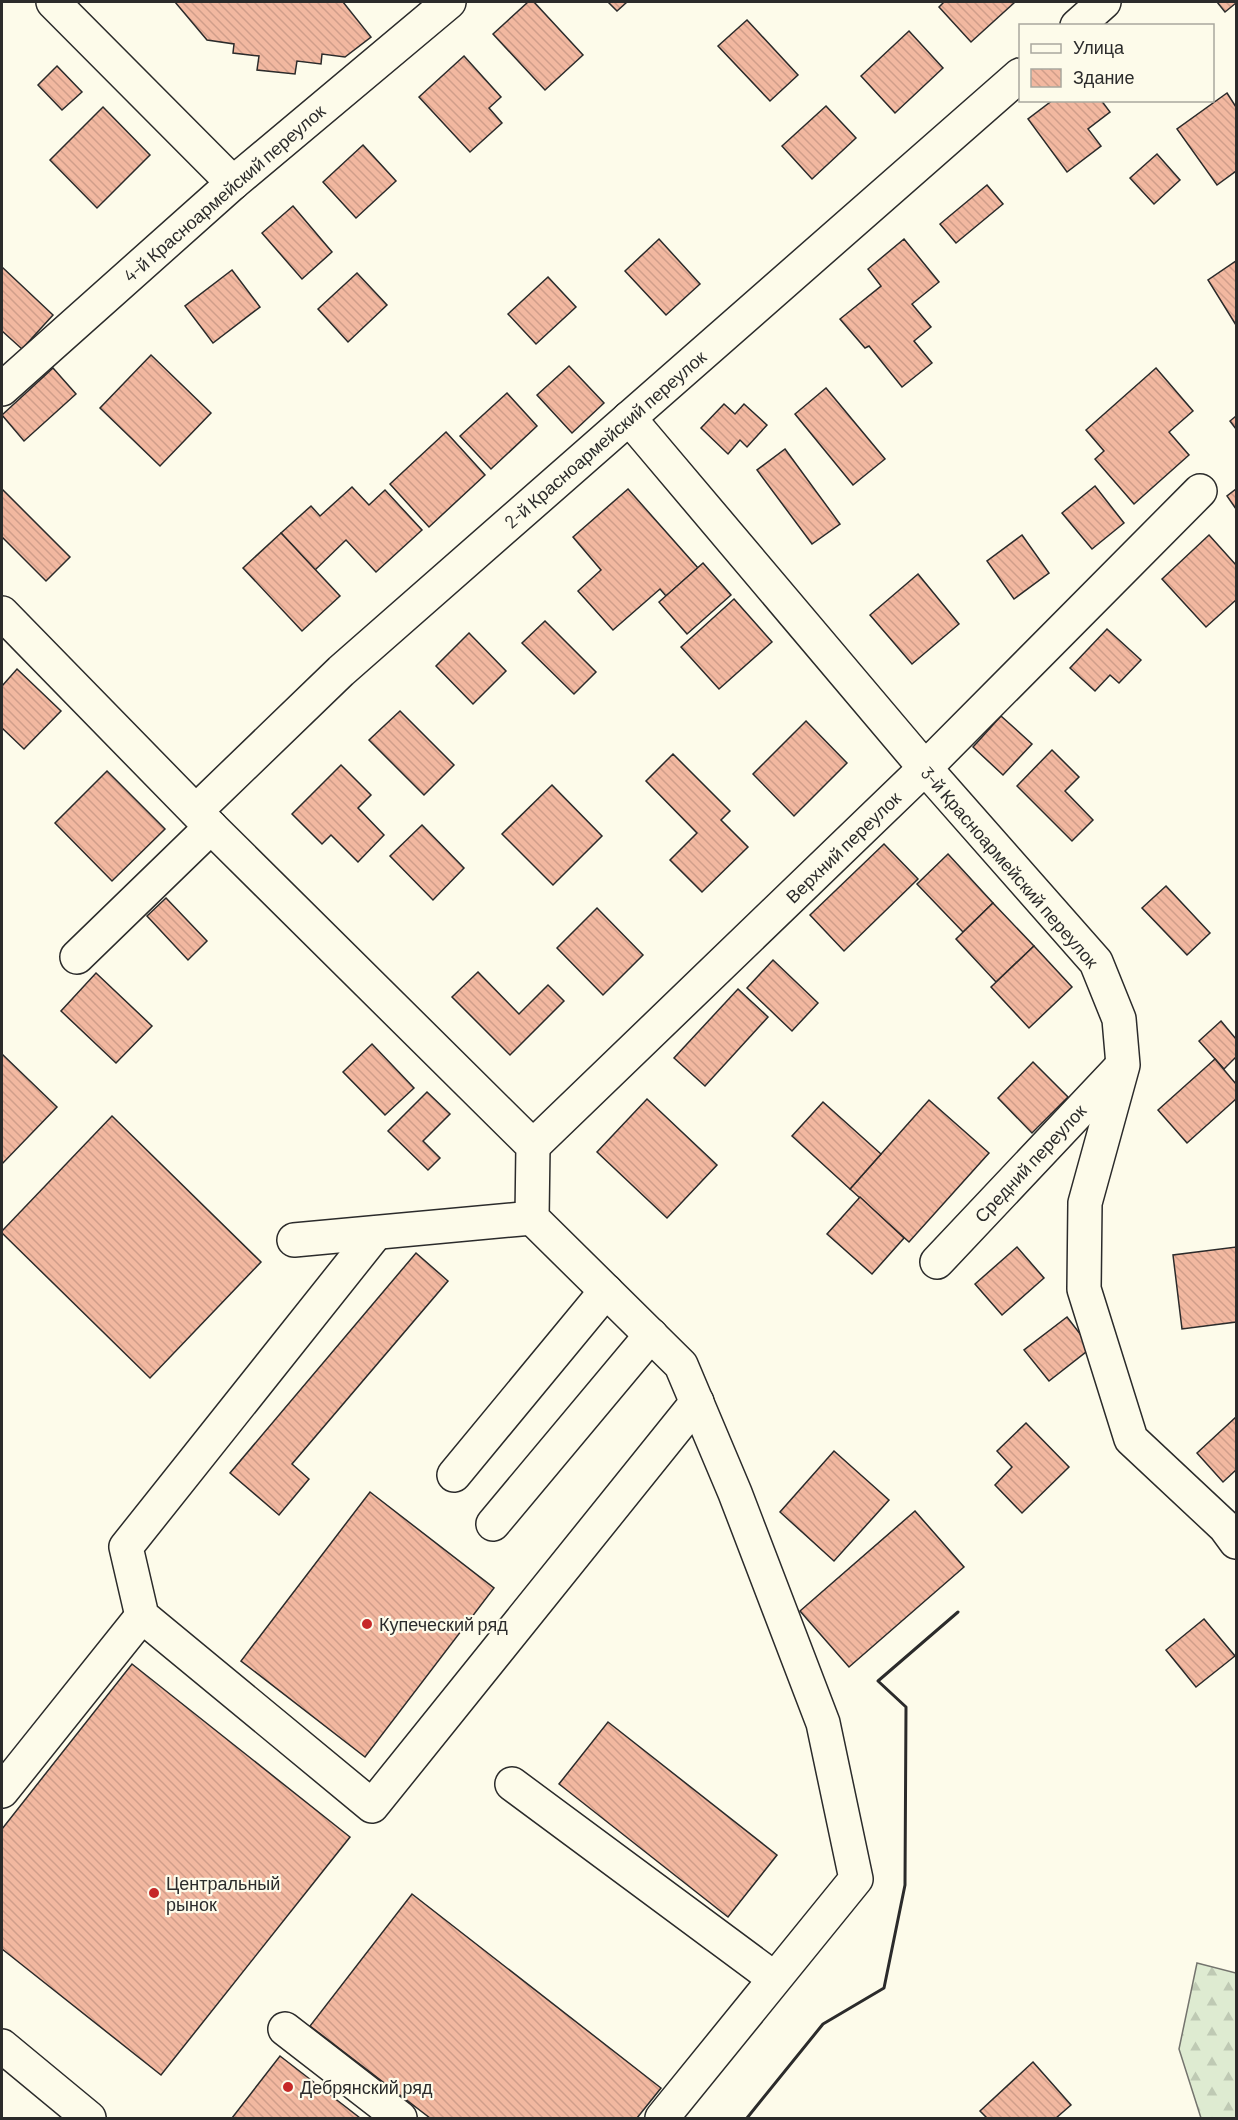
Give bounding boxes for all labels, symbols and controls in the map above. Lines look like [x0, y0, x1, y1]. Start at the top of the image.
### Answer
legend [1019, 24, 1214, 102]
text: Улица [1073, 36, 1125, 58]
text: Здание [1073, 66, 1134, 88]
street label: 4-й Красноармейский переулок [119, 99, 329, 287]
street label: 2-й Красноармейский переулок [500, 345, 710, 532]
street label: 3-й Красноармейский переулок [917, 762, 1103, 972]
street label: Верхний переулок [781, 786, 905, 907]
street label: Средний переулок [970, 1099, 1090, 1227]
place label: Купеческий ряд [379, 1613, 508, 1635]
marker: Купеческий ряд [360, 1617, 374, 1631]
place label: Центральный рынок [166, 1872, 280, 1915]
marker: Центральный рынок [147, 1886, 161, 1900]
place label: Дебрянский ряд [300, 2076, 433, 2098]
marker: Дебрянский ряд [281, 2080, 295, 2094]

